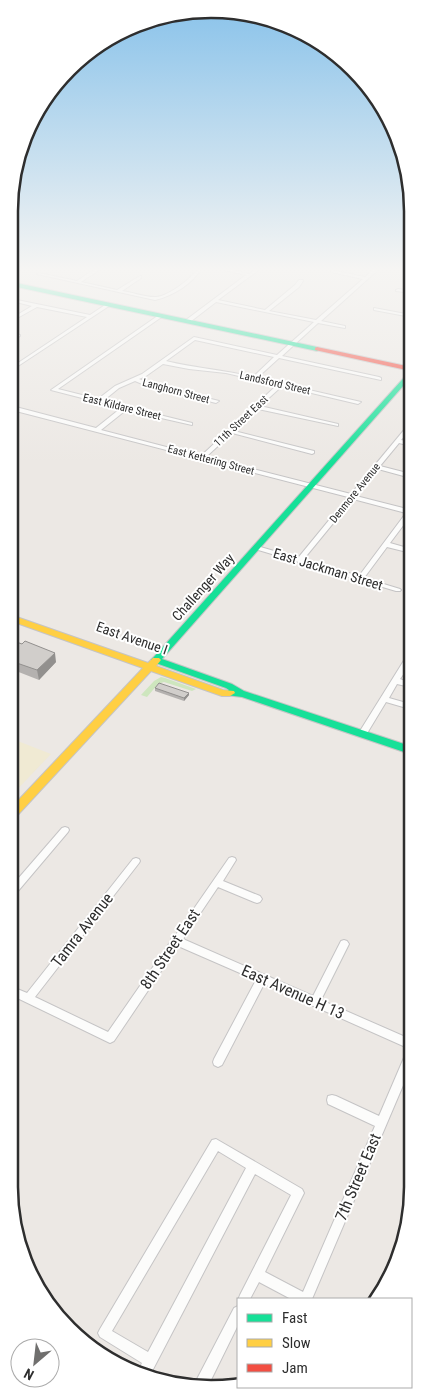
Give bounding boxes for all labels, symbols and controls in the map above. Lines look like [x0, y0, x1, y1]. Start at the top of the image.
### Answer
street label: Landsford Street [238, 369, 312, 397]
street label: Langhorn Street [141, 376, 211, 406]
street label: East Kildare Street [82, 391, 162, 423]
street label: 11th Street East [211, 393, 271, 449]
street label: East Kettering Street [166, 442, 256, 478]
street label: Denmore Avenue [327, 460, 383, 526]
street label: East Jackman Street [271, 545, 385, 593]
street label: Challenger Way [169, 550, 237, 624]
street label: East Avenue I [94, 618, 170, 658]
street label: Tamra Avenue [47, 889, 117, 971]
street label: 8th Street East [136, 905, 204, 993]
street label: East Avenue H 13 [239, 961, 347, 1023]
street label: 7th Street East [331, 1130, 385, 1223]
legend [237, 1298, 412, 1388]
text: Fast [282, 1309, 307, 1327]
text: Slow [282, 1334, 311, 1352]
north arrow [10, 1338, 60, 1388]
text: Jam [282, 1359, 308, 1377]
text: N [21, 1365, 36, 1384]

